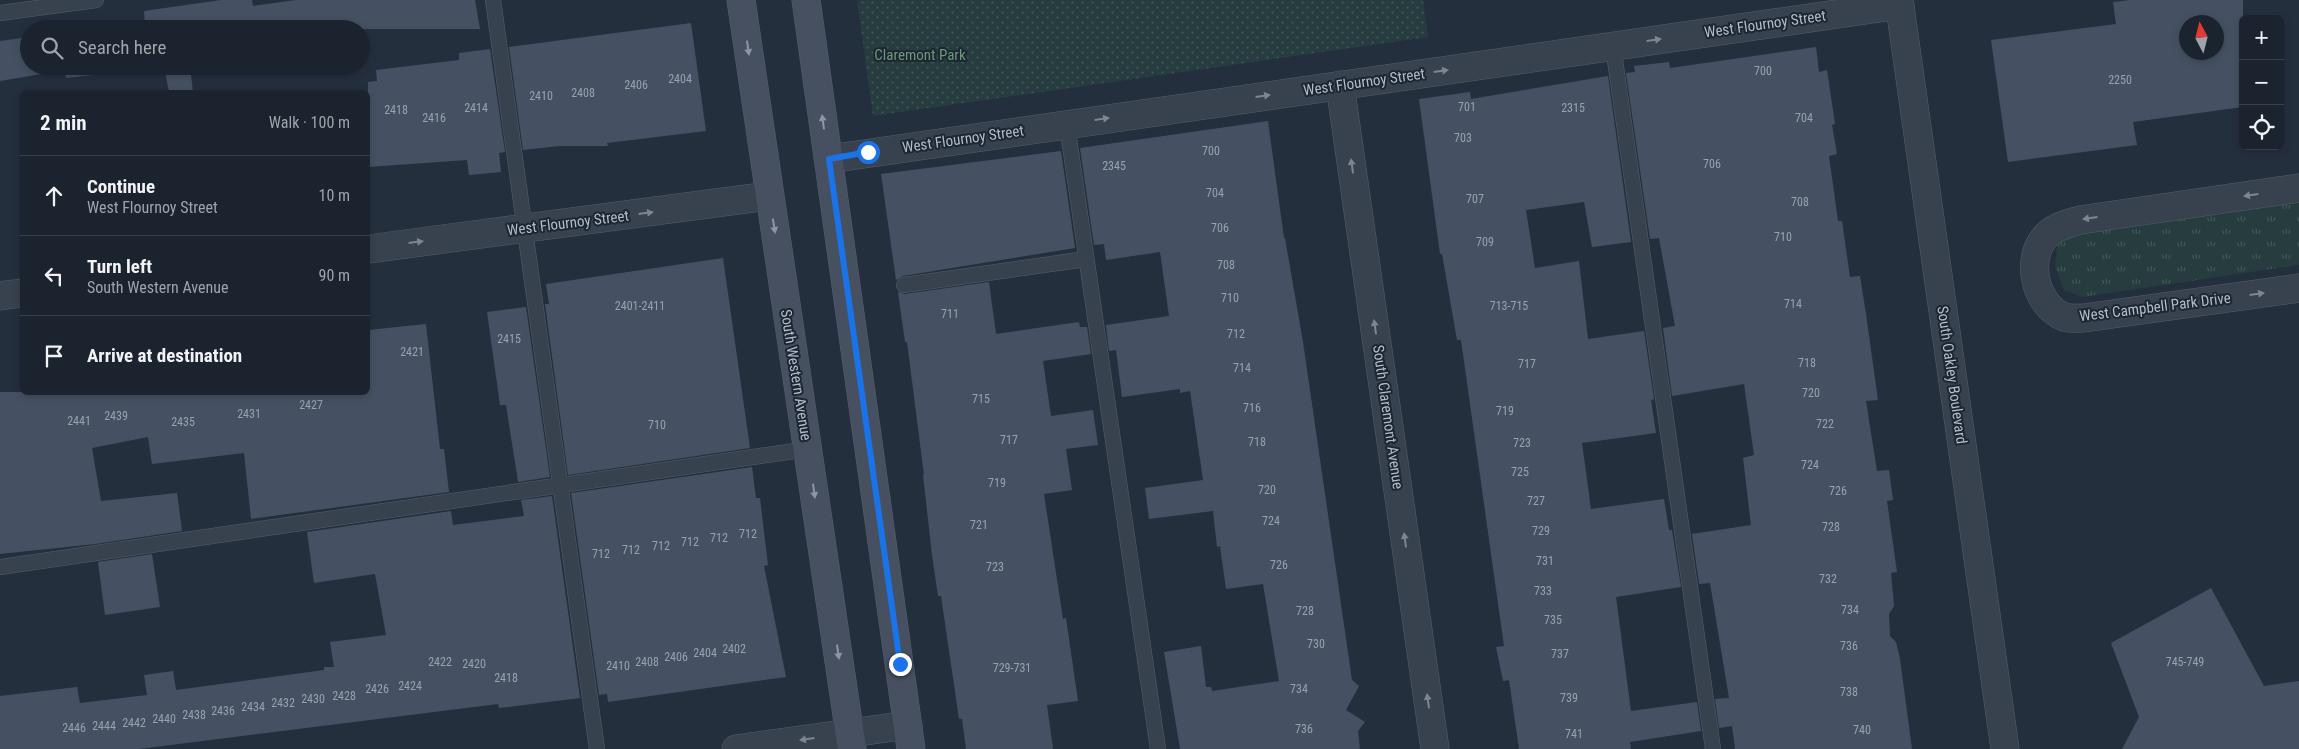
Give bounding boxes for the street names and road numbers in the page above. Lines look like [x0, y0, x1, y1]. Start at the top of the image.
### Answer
street label: West Flournoy Street [1703, 7, 1827, 41]
street label: West Flournoy Street [1302, 65, 1426, 99]
street label: West Flournoy Street [901, 122, 1025, 156]
street label: West Flournoy Street [506, 207, 630, 239]
street label: West Campbell Park Drive [2078, 289, 2232, 325]
street label: South Oakley Boulevard [1933, 305, 1971, 445]
street label: South Western Avenue [777, 308, 815, 442]
street label: South Claremont Avenue [1369, 344, 1407, 490]

